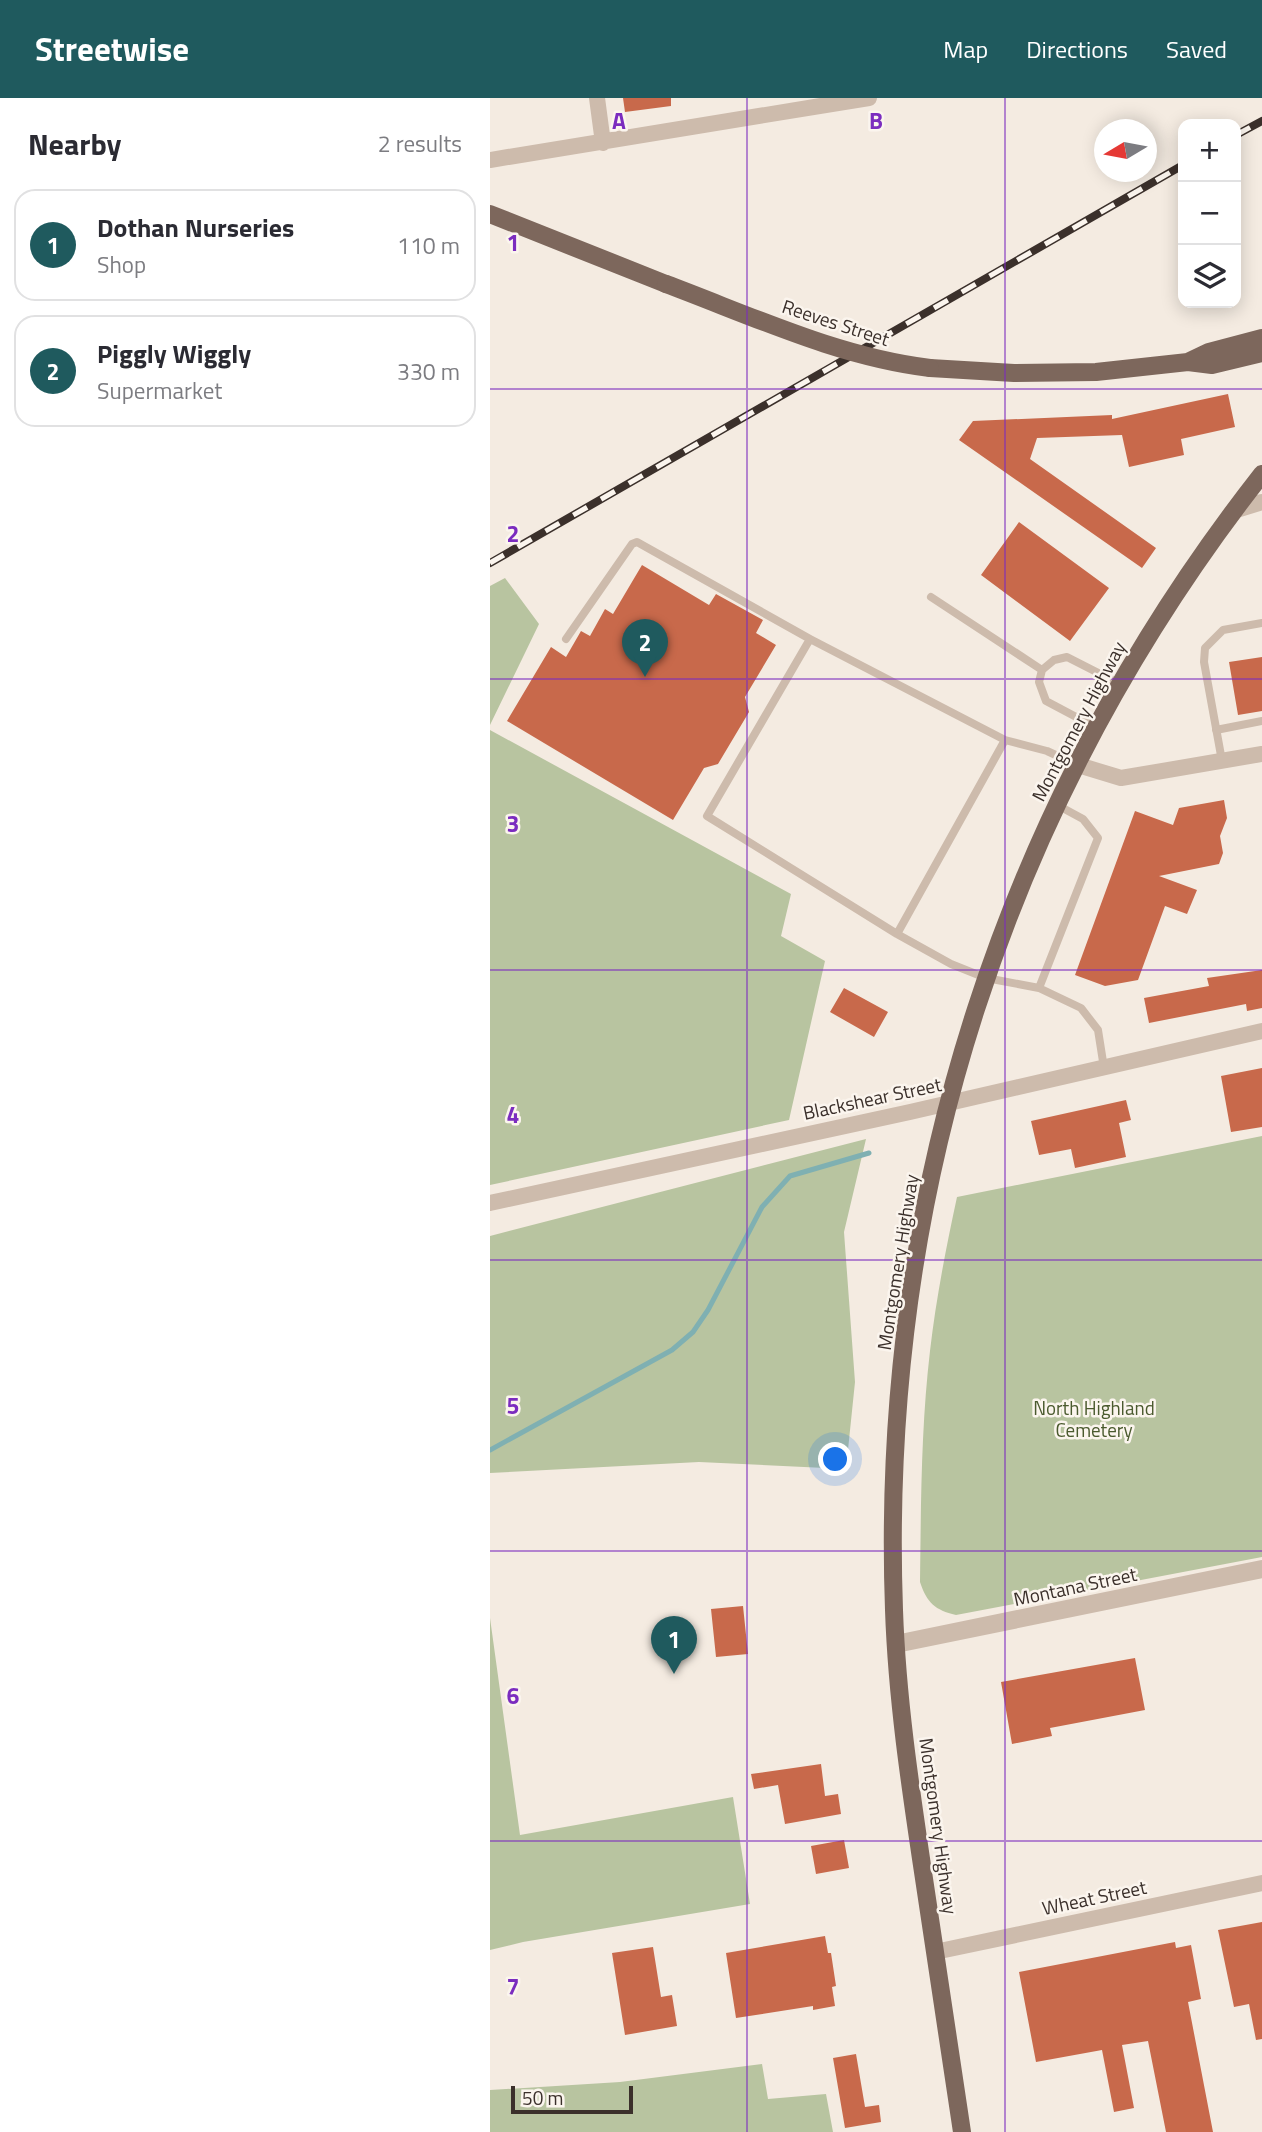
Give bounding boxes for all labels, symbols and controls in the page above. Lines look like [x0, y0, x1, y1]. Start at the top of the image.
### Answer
text: Streetwise [35, 24, 189, 74]
text: Map [943, 31, 988, 67]
text: Directions [1026, 31, 1128, 67]
text: Saved [1166, 31, 1227, 67]
text: A [612, 103, 626, 138]
text: B [869, 103, 883, 138]
north arrow [1094, 119, 1157, 182]
map controls [1178, 119, 1241, 308]
button: + [1178, 119, 1241, 182]
text: Nearby [28, 121, 121, 167]
text: 2 results [378, 126, 462, 161]
button: − [1178, 182, 1241, 245]
text: Dothan Nurseries [97, 208, 294, 247]
text: 1 [507, 225, 519, 260]
text: 1 [47, 228, 59, 263]
text: 110 m [397, 228, 460, 263]
button: layers [1178, 245, 1241, 308]
text: Shop [97, 247, 146, 282]
street label: Reeves Street [779, 291, 894, 353]
text: Piggly Wiggly [97, 334, 251, 373]
text: 2 [47, 354, 59, 389]
text: 330 m [397, 354, 460, 389]
text: Supermarket [97, 373, 222, 408]
text: 2 [507, 516, 519, 551]
pin: 2 [622, 619, 668, 677]
street label: Montgomery Highway [1023, 636, 1133, 806]
text: 3 [507, 806, 519, 841]
street label: Blackshear Street [800, 1069, 944, 1127]
text: 4 [507, 1097, 519, 1132]
street label: Montgomery Highway [869, 1172, 925, 1352]
text: 5 [507, 1388, 519, 1423]
park label: North Highland Cemetery [1033, 1393, 1155, 1444]
your location [818, 1442, 852, 1476]
street label: Montana Street [1011, 1559, 1140, 1613]
pin: 1 [651, 1616, 697, 1674]
text: 6 [507, 1678, 520, 1713]
street label: Montgomery Highway [912, 1736, 966, 1916]
street label: Wheat Street [1039, 1872, 1149, 1922]
text: 7 [507, 1969, 519, 2004]
scale bar [511, 2083, 634, 2115]
text: 50 m [522, 2083, 563, 2112]

